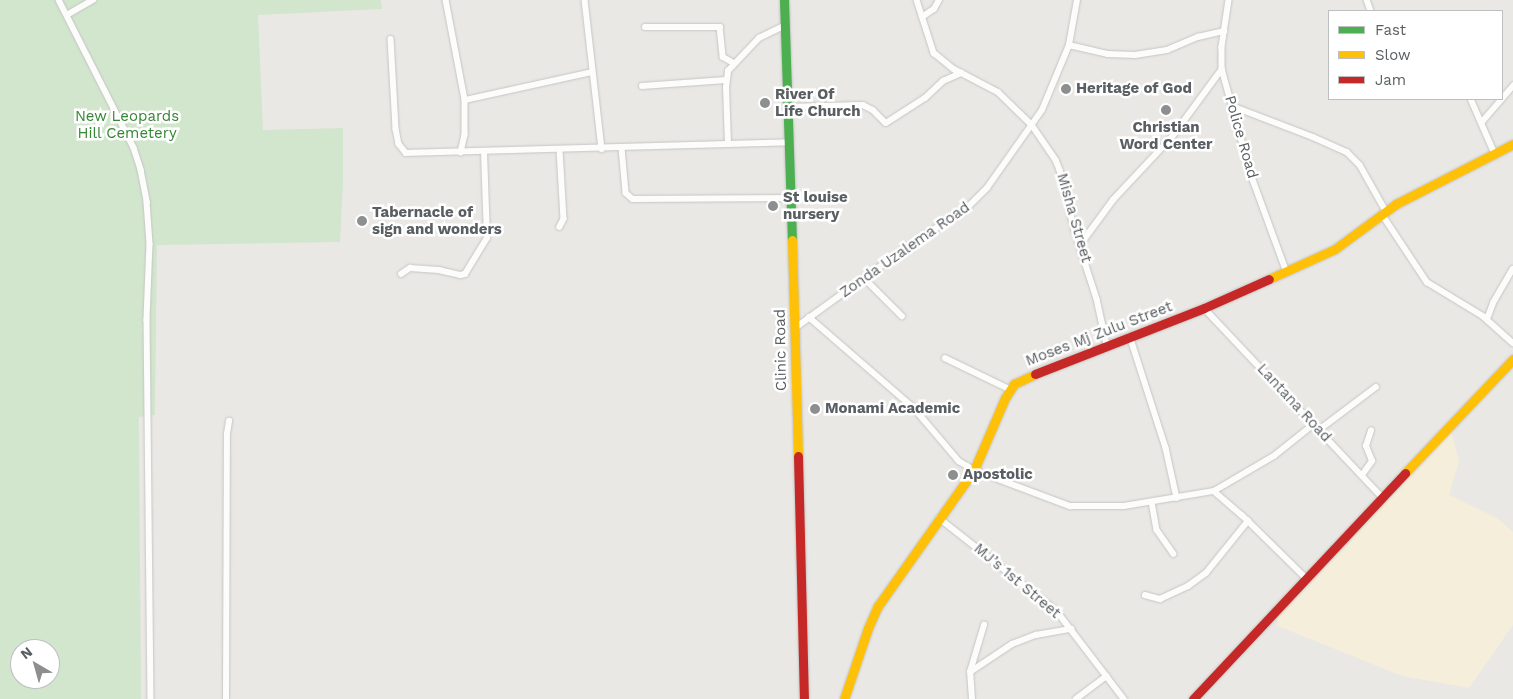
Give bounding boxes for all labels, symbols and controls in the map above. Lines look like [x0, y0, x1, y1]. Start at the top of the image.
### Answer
legend [1328, 10, 1503, 100]
text: Fast [1375, 21, 1406, 39]
text: Slow [1375, 46, 1411, 64]
text: Jam [1375, 71, 1406, 89]
place label: Heritage of God [1076, 80, 1192, 98]
marker: Heritage of God [1060, 83, 1072, 95]
place label: River Of Life Church [775, 85, 860, 120]
street label: Police Road [1221, 93, 1261, 181]
marker: River Of Life Church [759, 97, 771, 109]
marker: Christian Word Center [1160, 104, 1172, 116]
park label: New Leopards Hill Cemetery [75, 107, 179, 142]
place label: Christian Word Center [1119, 118, 1213, 153]
street label: Misha Street [1053, 171, 1095, 265]
place label: St louise nursery [783, 188, 848, 223]
street label: Zonda Uzalema Road [836, 198, 974, 302]
marker: St louise nursery [767, 200, 779, 212]
place label: Tabernacle of sign and wonders [372, 203, 502, 238]
marker: Tabernacle of sign and wonders [356, 215, 368, 227]
street label: Moses Mj Zulu Street [1023, 298, 1175, 370]
street label: Clinic Road [771, 309, 791, 391]
street label: Lantana Road [1253, 360, 1335, 446]
place label: Monami Academic [825, 400, 960, 418]
marker: Monami Academic [809, 403, 821, 415]
place label: Apostolic [963, 466, 1033, 484]
marker: Apostolic [947, 469, 959, 481]
street label: MJ’s 1st Street [970, 539, 1064, 623]
north arrow [10, 639, 60, 689]
text: N [17, 643, 35, 662]

